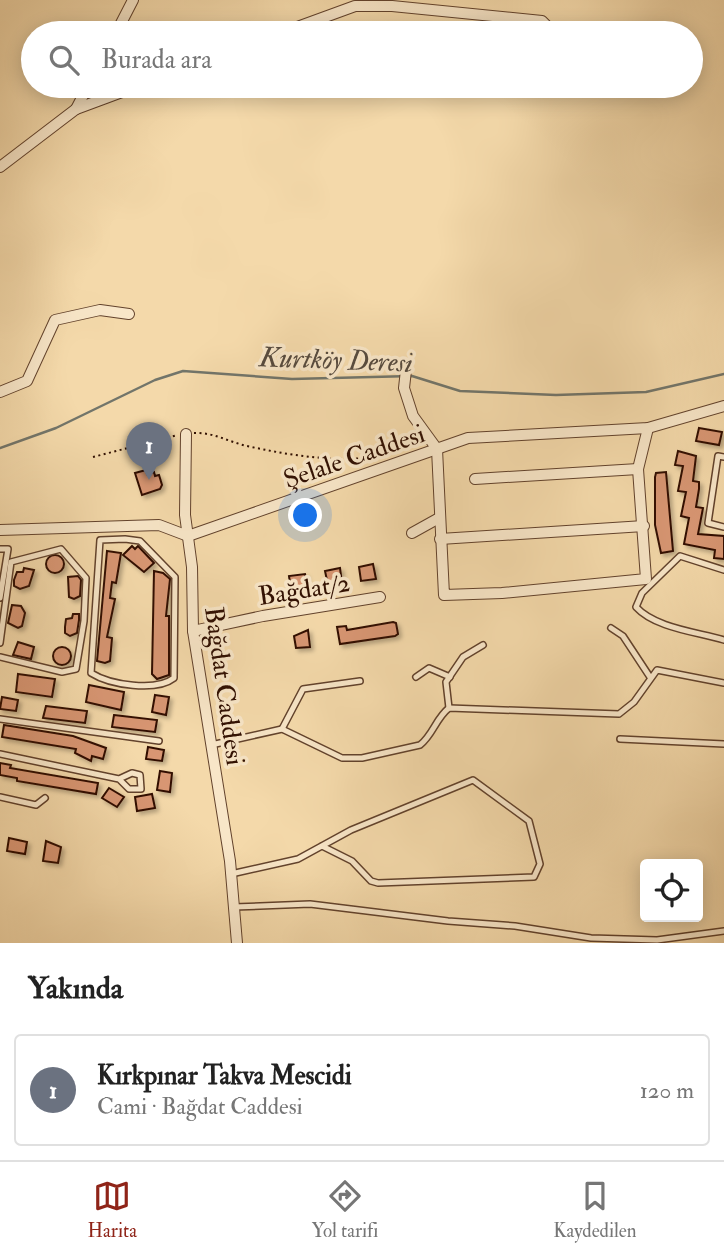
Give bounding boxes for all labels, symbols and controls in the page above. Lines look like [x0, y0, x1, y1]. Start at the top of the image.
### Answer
search box [21, 21, 703, 98]
icon: search [45, 41, 83, 79]
text: Burada ara [101, 44, 212, 76]
water label: Kurtköy Deresi [257, 340, 414, 381]
street label: Şelale Caddesi [279, 418, 429, 496]
pin: 1 [126, 422, 172, 480]
your location [288, 498, 322, 532]
street label: Bağdat/2 [256, 567, 352, 613]
street label: Bağdat Caddesi [197, 605, 251, 768]
map controls [640, 859, 703, 922]
button: locate [640, 859, 703, 922]
text: Yakında [28, 970, 123, 1007]
text: Kırkpınar Takva Mescidi [97, 1060, 352, 1092]
text: 1 [49, 1076, 57, 1105]
text: 120 m [640, 1076, 694, 1105]
text: Cami · Bağdat Caddesi [97, 1092, 303, 1121]
tab: Harita [87, 1177, 137, 1243]
tab: Yol tarifi [312, 1177, 378, 1243]
tab: Kaydedilen [553, 1177, 637, 1243]

